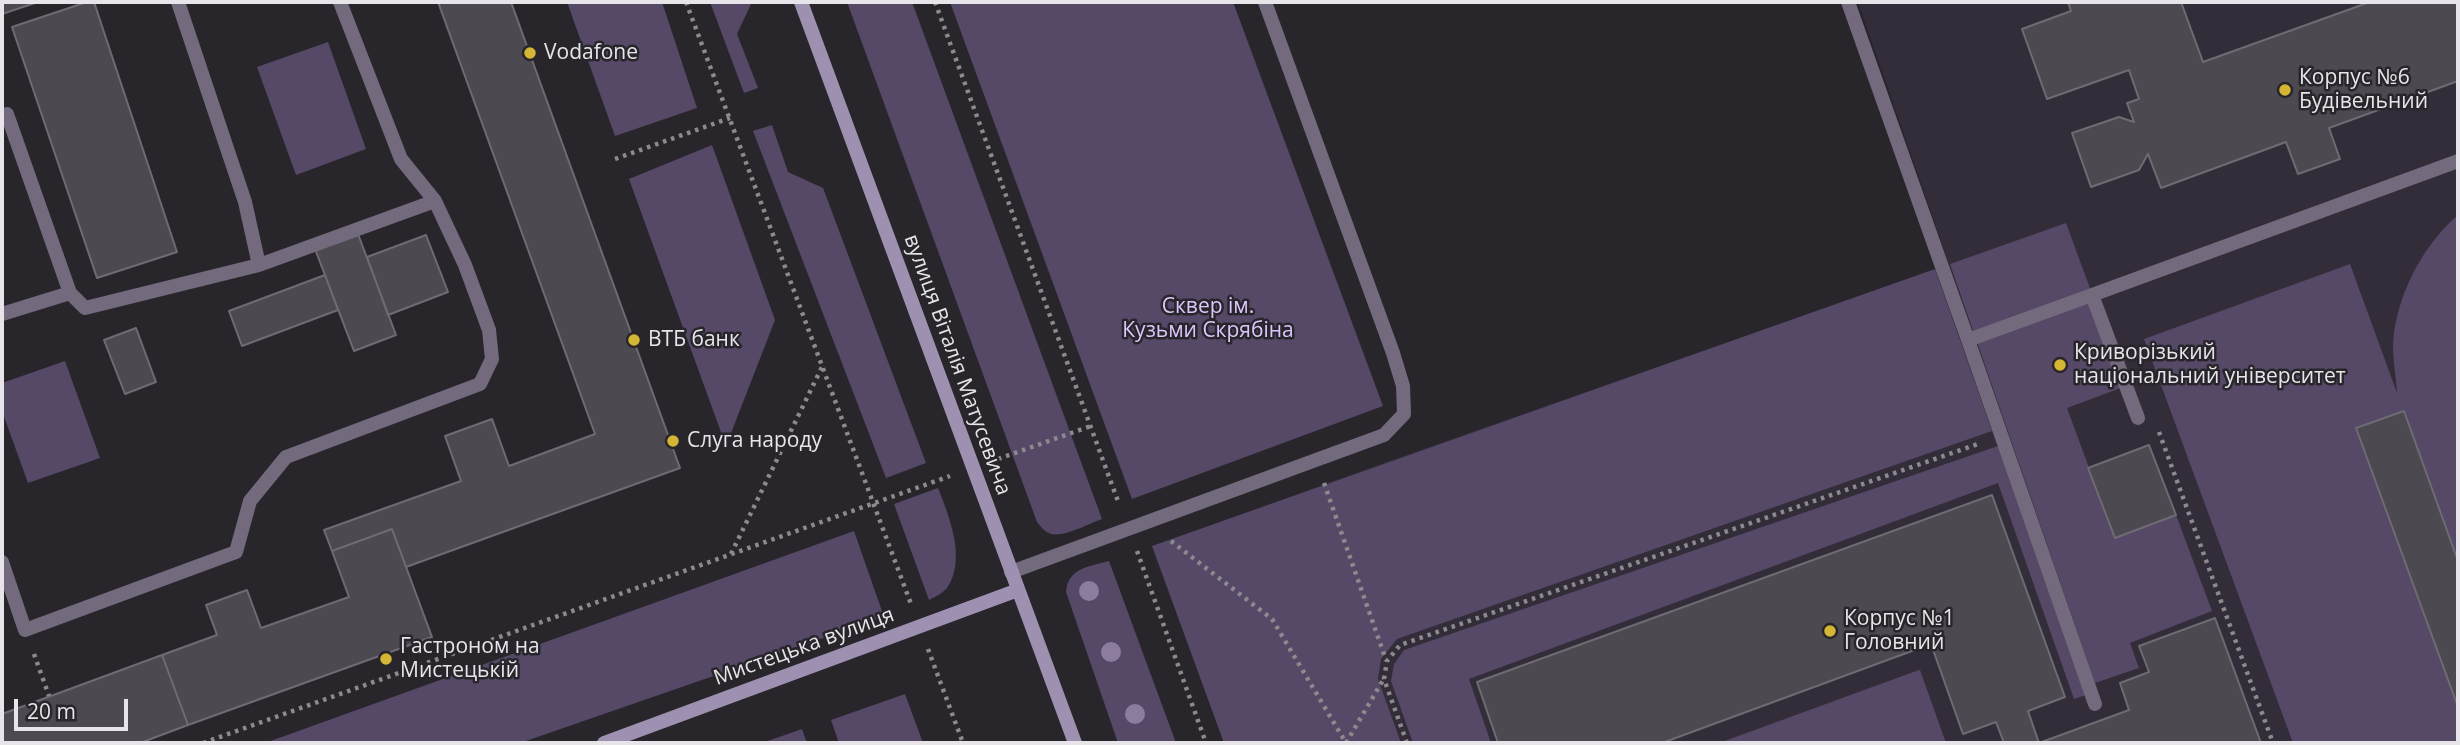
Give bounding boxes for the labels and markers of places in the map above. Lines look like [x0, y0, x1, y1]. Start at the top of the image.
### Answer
place label: Vodafone [544, 40, 638, 66]
marker: Vodafone [522, 45, 538, 61]
place label: Корпус №6 Будівельний [2299, 65, 2428, 115]
marker: Корпус №6 Будівельний [2277, 82, 2293, 98]
place label: ВТБ банк [648, 327, 740, 353]
marker: ВТБ банк [626, 332, 642, 348]
place label: Криворізький національний університет [2074, 340, 2346, 390]
marker: Криворізький національний університет [2052, 357, 2068, 373]
place label: Слуга народу [687, 428, 822, 454]
marker: Слуга народу [665, 433, 681, 449]
place label: Корпус №1 Головний [1844, 606, 1955, 656]
marker: Корпус №1 Головний [1822, 623, 1838, 639]
place label: Гастроном на Мистецькій [400, 634, 540, 684]
marker: Гастроном на Мистецькій [378, 651, 394, 667]

